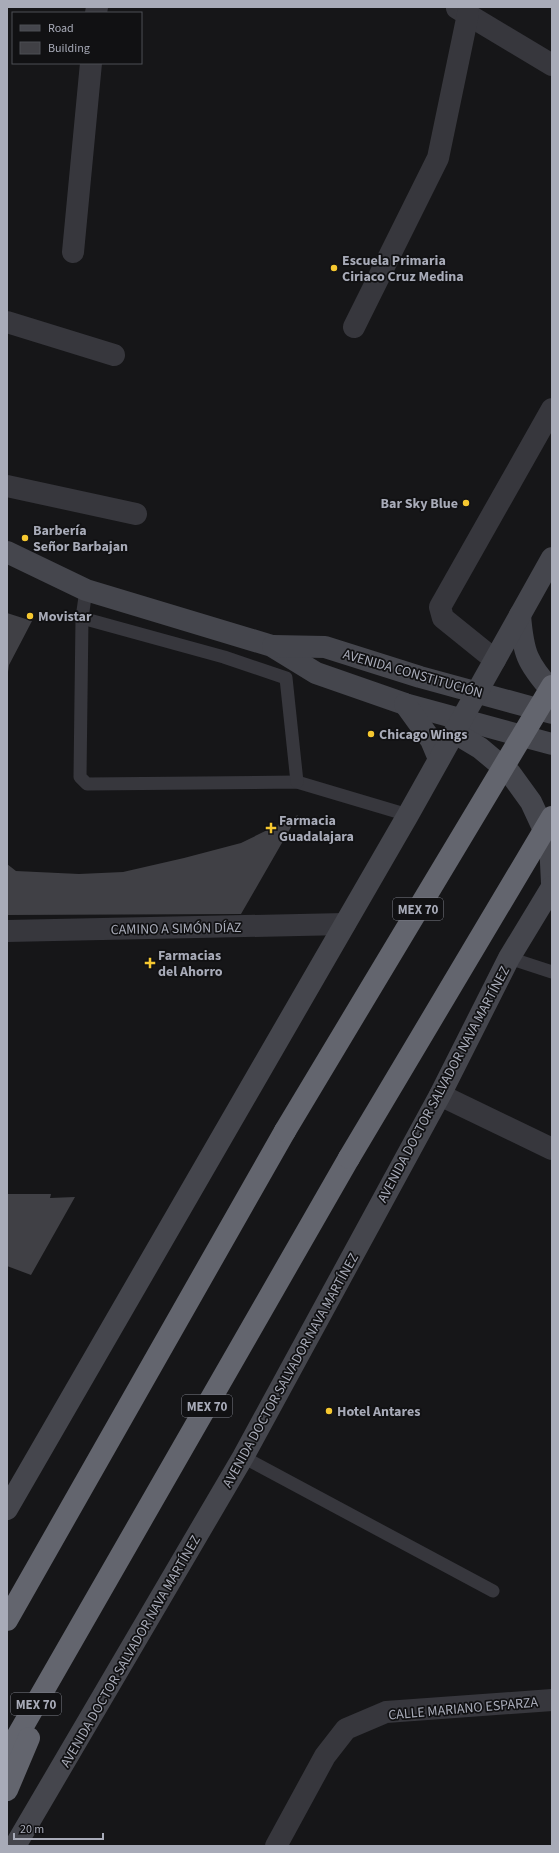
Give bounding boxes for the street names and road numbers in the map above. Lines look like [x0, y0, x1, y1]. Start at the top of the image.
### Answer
street label: AVENIDA CONSTITUCIÓN [341, 644, 485, 703]
road number: MEX 70 [393, 898, 443, 920]
street label: CAMINO A SIMÓN DÍAZ [110, 918, 242, 940]
street label: AVENIDA DOCTOR SALVADOR NAVA MARTÍNEZ [373, 963, 515, 1206]
street label: AVENIDA DOCTOR SALVADOR NAVA MARTÍNEZ [218, 1250, 364, 1491]
road number: MEX 70 [182, 1395, 232, 1417]
street label: AVENIDA DOCTOR SALVADOR NAVA MARTÍNEZ [56, 1532, 206, 1771]
street label: CALLE MARIANO ESPARZA [387, 1692, 539, 1726]
road number: MEX 70 [11, 1693, 61, 1715]

